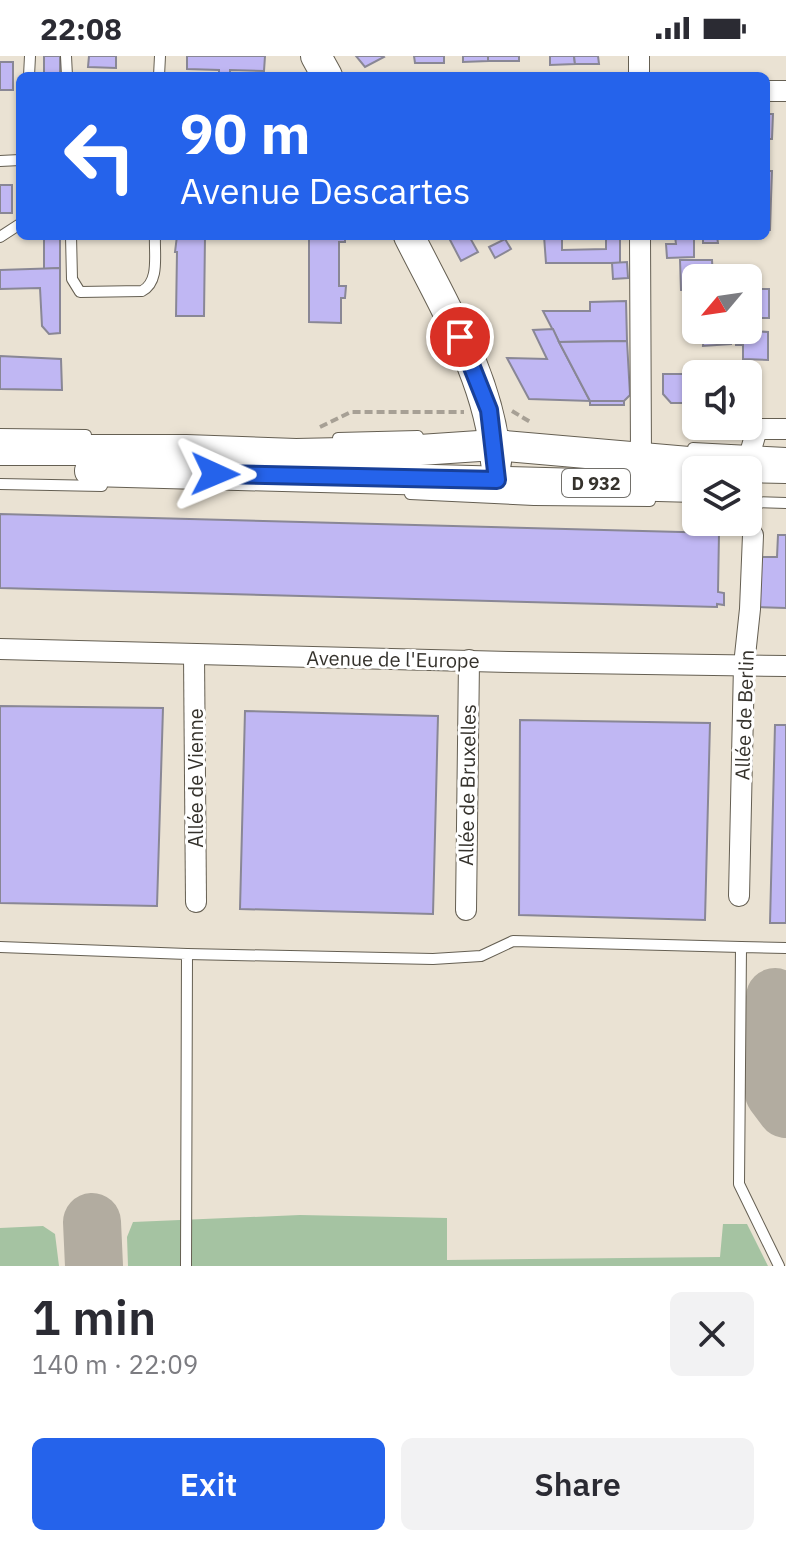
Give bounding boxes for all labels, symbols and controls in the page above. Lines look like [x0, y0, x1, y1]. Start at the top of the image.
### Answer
text: 22:08 [40, 9, 122, 48]
text: 90 m [180, 97, 310, 169]
icon: left [48, 104, 152, 208]
text: Avenue Descartes [180, 167, 471, 214]
north arrow [682, 264, 762, 344]
map controls [682, 264, 762, 536]
pin [426, 303, 494, 371]
icon: arrive [438, 315, 482, 359]
button: sound [682, 360, 762, 440]
position arrow [173, 432, 257, 516]
button: layers [682, 456, 762, 536]
road number: D 932 [562, 469, 630, 497]
street label: Avenue de l'Europe [306, 644, 480, 674]
street label: Allée de Berlin [728, 649, 760, 781]
street label: Allée de Bruxelles [452, 704, 482, 866]
street label: Allée de Vienne [182, 708, 209, 848]
text: 1 min [32, 1286, 156, 1348]
button: close [670, 1292, 754, 1376]
text: 140 m · 22:09 [32, 1347, 198, 1381]
button: Exit [32, 1438, 385, 1530]
button: Share [401, 1438, 754, 1530]

